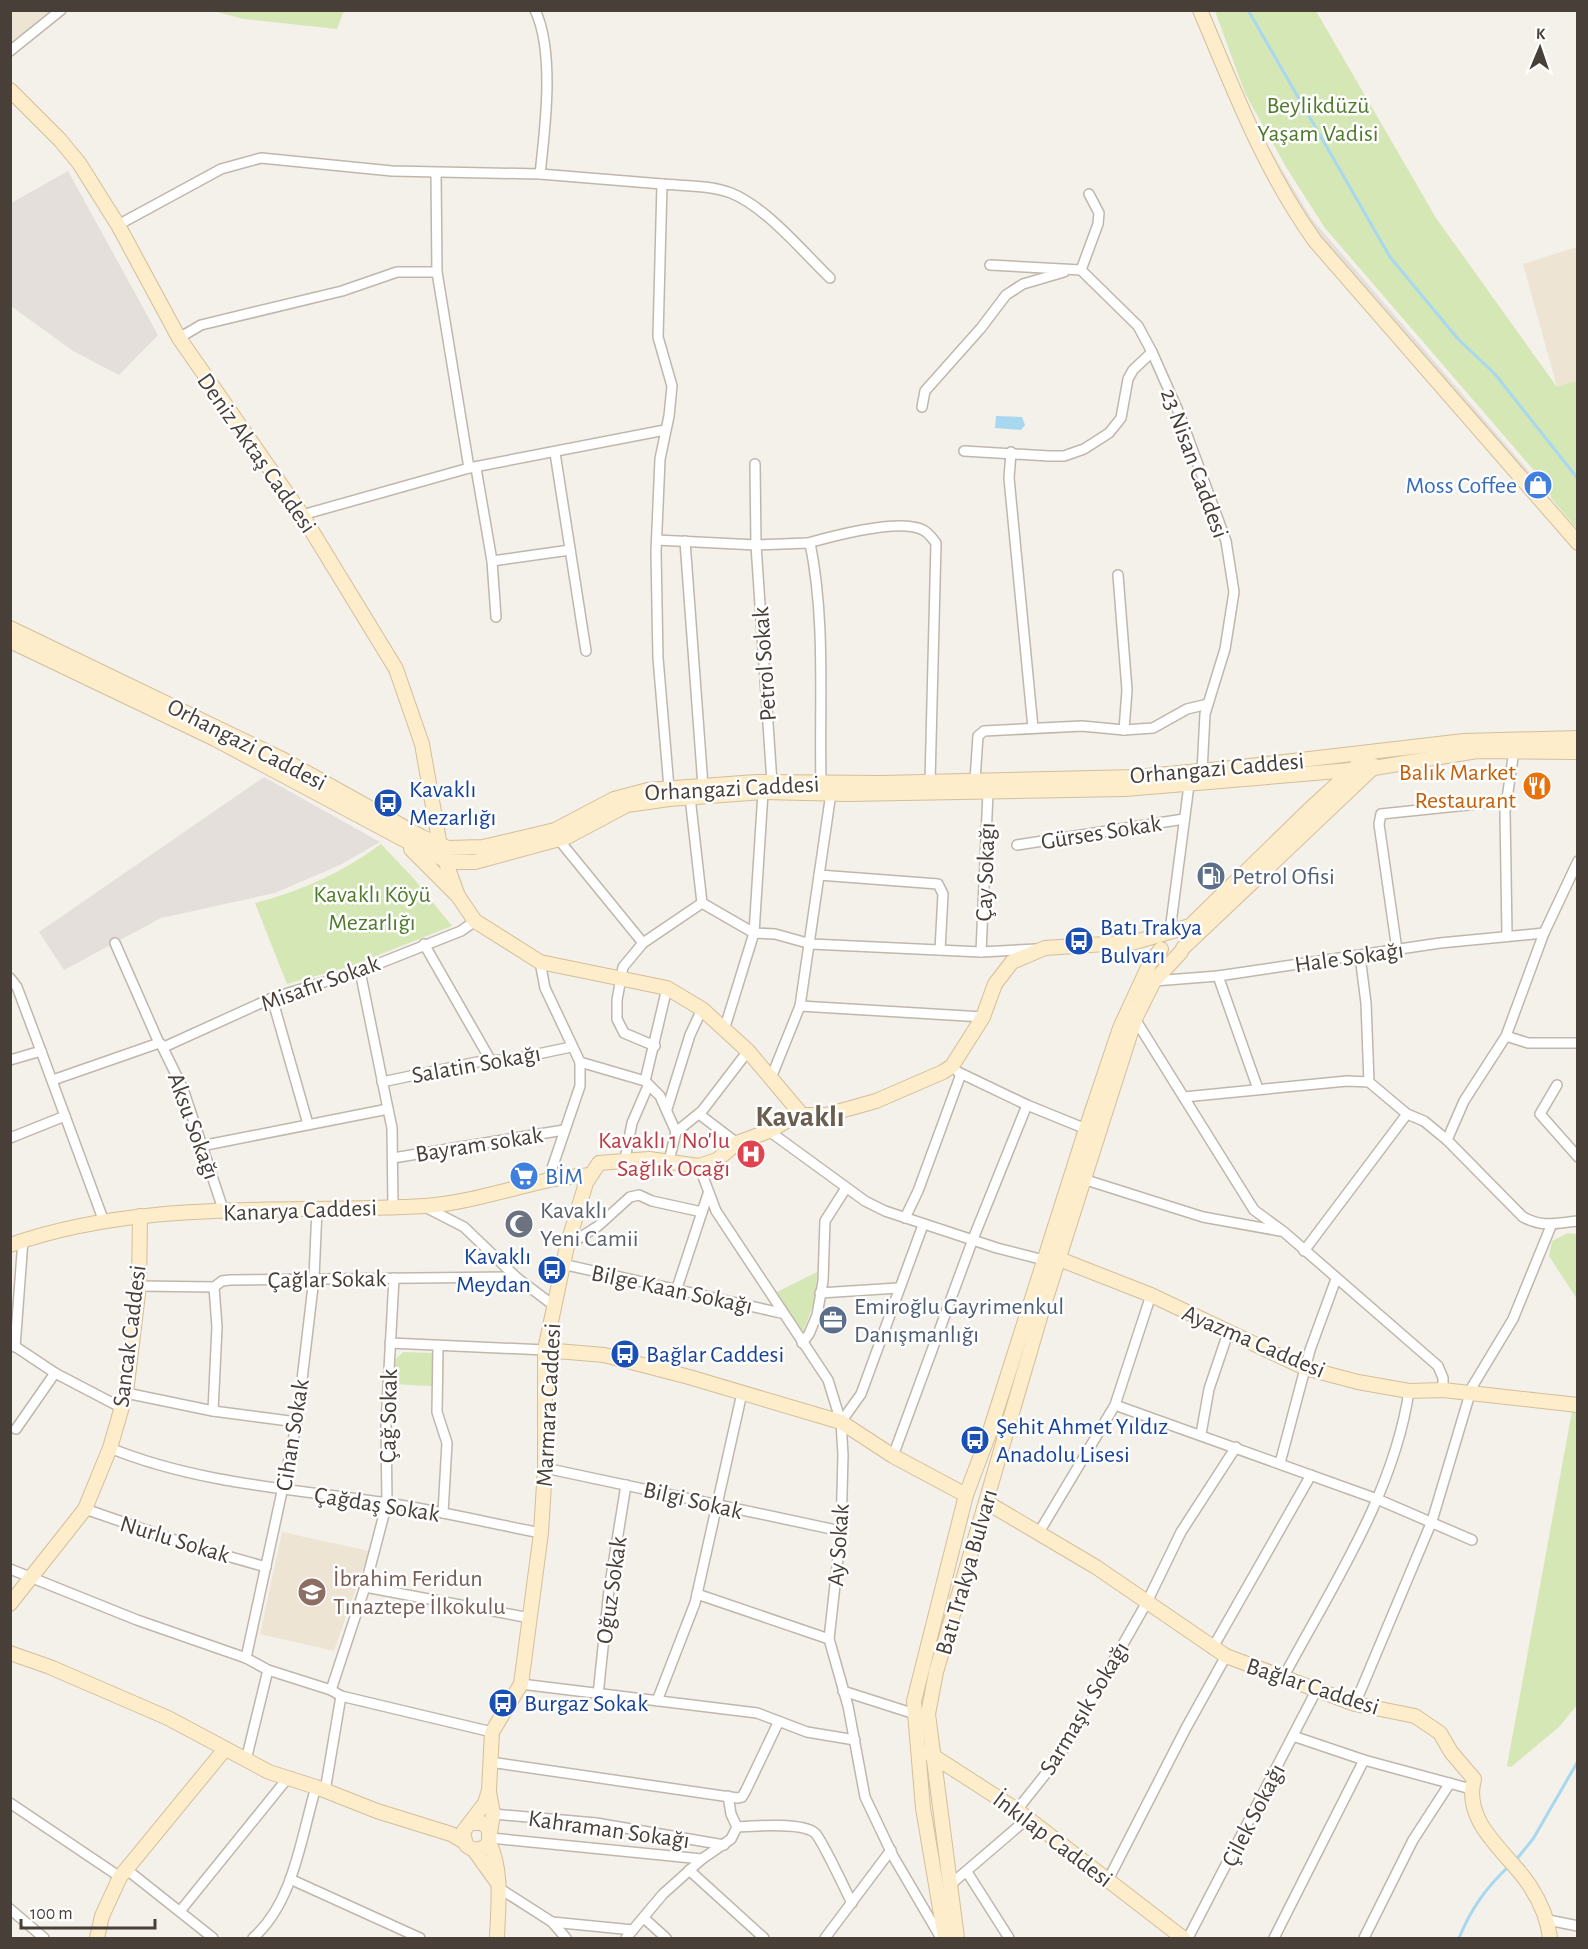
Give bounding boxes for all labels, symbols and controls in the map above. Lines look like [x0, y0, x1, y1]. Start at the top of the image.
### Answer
north arrow [1510, 18, 1570, 78]
text: K [1536, 26, 1546, 42]
park label: Beylikdüzü Yaşam Vadisi [1257, 94, 1379, 146]
street label: Deniz Aktaş Caddesi [192, 369, 320, 538]
street label: 23 Nisan Caddesi [1156, 385, 1232, 541]
shop icon: Moss Coffee [1522, 469, 1554, 501]
place label: Moss Coffee [1406, 474, 1517, 498]
street label: Petrol Sokak [749, 606, 781, 722]
street label: Orhangazi Caddesi [163, 694, 330, 795]
street label: Orhangazi Caddesi [1129, 749, 1305, 789]
place label: Balık Market Restaurant [1399, 761, 1516, 813]
restaurant icon: Balık Market Restaurant [1521, 770, 1553, 802]
street label: Orhangazi Caddesi [644, 772, 820, 806]
place label: Kavaklı Mezarlığı [409, 778, 496, 830]
bus stop icon: Kavaklı Mezarlığı [372, 787, 404, 819]
street label: Gürses Sokak [1039, 812, 1163, 854]
street label: Çay Sokağı [972, 822, 1000, 922]
fuel station icon: Petrol Ofisi [1195, 860, 1227, 892]
place label: Petrol Ofisi [1232, 865, 1335, 889]
park label: Kavaklı Köyü Mezarlığı [313, 883, 431, 935]
place label: Batı Trakya Bulvarı [1100, 916, 1202, 968]
bus stop icon: Batı Trakya Bulvarı [1063, 925, 1095, 957]
street label: Hale Sokağı [1293, 938, 1405, 978]
street label: Misafir Sokak [258, 951, 383, 1017]
street label: Salatin Sokağı [410, 1042, 542, 1088]
street label: Aksu Sokağı [163, 1070, 223, 1183]
district label: Kavaklı [755, 1102, 845, 1132]
street label: Bayram sokak [414, 1123, 545, 1167]
place label: Kavaklı 1 No'lu Sağlık Ocağı [598, 1129, 730, 1181]
hospital icon: Kavaklı 1 No'lu Sağlık Ocağı [735, 1138, 767, 1170]
supermarket icon: BİM [508, 1160, 540, 1192]
place label: BİM [545, 1164, 583, 1189]
street label: Kanarya Caddesi [223, 1196, 377, 1226]
place label: Kavaklı Yeni Camii [540, 1199, 639, 1251]
mosque icon: Kavaklı Yeni Camii [503, 1208, 535, 1240]
place label: Kavaklı Meydan [456, 1245, 531, 1297]
bus stop icon: Kavaklı Meydan [536, 1254, 568, 1286]
street label: Bilge Kaan Sokağı [589, 1261, 755, 1319]
street label: Sancak Caddesi [109, 1264, 151, 1409]
street label: Çağlar Sokak [267, 1267, 387, 1293]
place label: Emiroğlu Gayrimenkul Danışmanlığı [854, 1295, 1064, 1347]
street label: Ayazma Caddesi [1179, 1301, 1329, 1383]
office icon: Emiroğlu Gayrimenkul Danışmanlığı [817, 1304, 849, 1336]
street label: Marmara Caddesi [533, 1322, 565, 1488]
bus stop icon: Bağlar Caddesi [609, 1338, 641, 1370]
place label: Bağlar Caddesi [646, 1343, 784, 1367]
street label: Çağ Sokak [376, 1369, 402, 1463]
street label: Cihan Sokak [272, 1377, 314, 1493]
place label: Şehit Ahmet Yıldız Anadolu Lisesi [996, 1415, 1168, 1467]
bus stop icon: Şehit Ahmet Yıldız Anadolu Lisesi [959, 1424, 991, 1456]
street label: Bilgi Sokak [641, 1478, 745, 1524]
street label: Çağdaş Sokak [312, 1483, 441, 1527]
street label: Batı Trakya Bulvarı [932, 1487, 1002, 1658]
street label: Ay Sokak [824, 1503, 854, 1587]
street label: Nurlu Sokak [117, 1512, 232, 1568]
street label: Oğuz Sokak [593, 1535, 631, 1645]
place label: İbrahim Feridun Tınaztepe İlkokulu [333, 1566, 506, 1619]
school or university icon: İbrahim Feridun Tınaztepe İlkokulu [296, 1576, 328, 1608]
street label: Sarmaşık Sokağı [1036, 1638, 1134, 1779]
street label: Bağlar Caddesi [1243, 1654, 1382, 1720]
bus stop icon: Burgaz Sokak [487, 1687, 519, 1719]
place label: Burgaz Sokak [524, 1692, 648, 1716]
street label: Çilek Sokağı [1218, 1760, 1290, 1871]
street label: İnkılap Caddesi [988, 1786, 1117, 1892]
street label: Kahraman Sokağı [527, 1807, 691, 1853]
scale bar [21, 1892, 154, 1930]
text: 100 m [30, 1905, 73, 1923]

